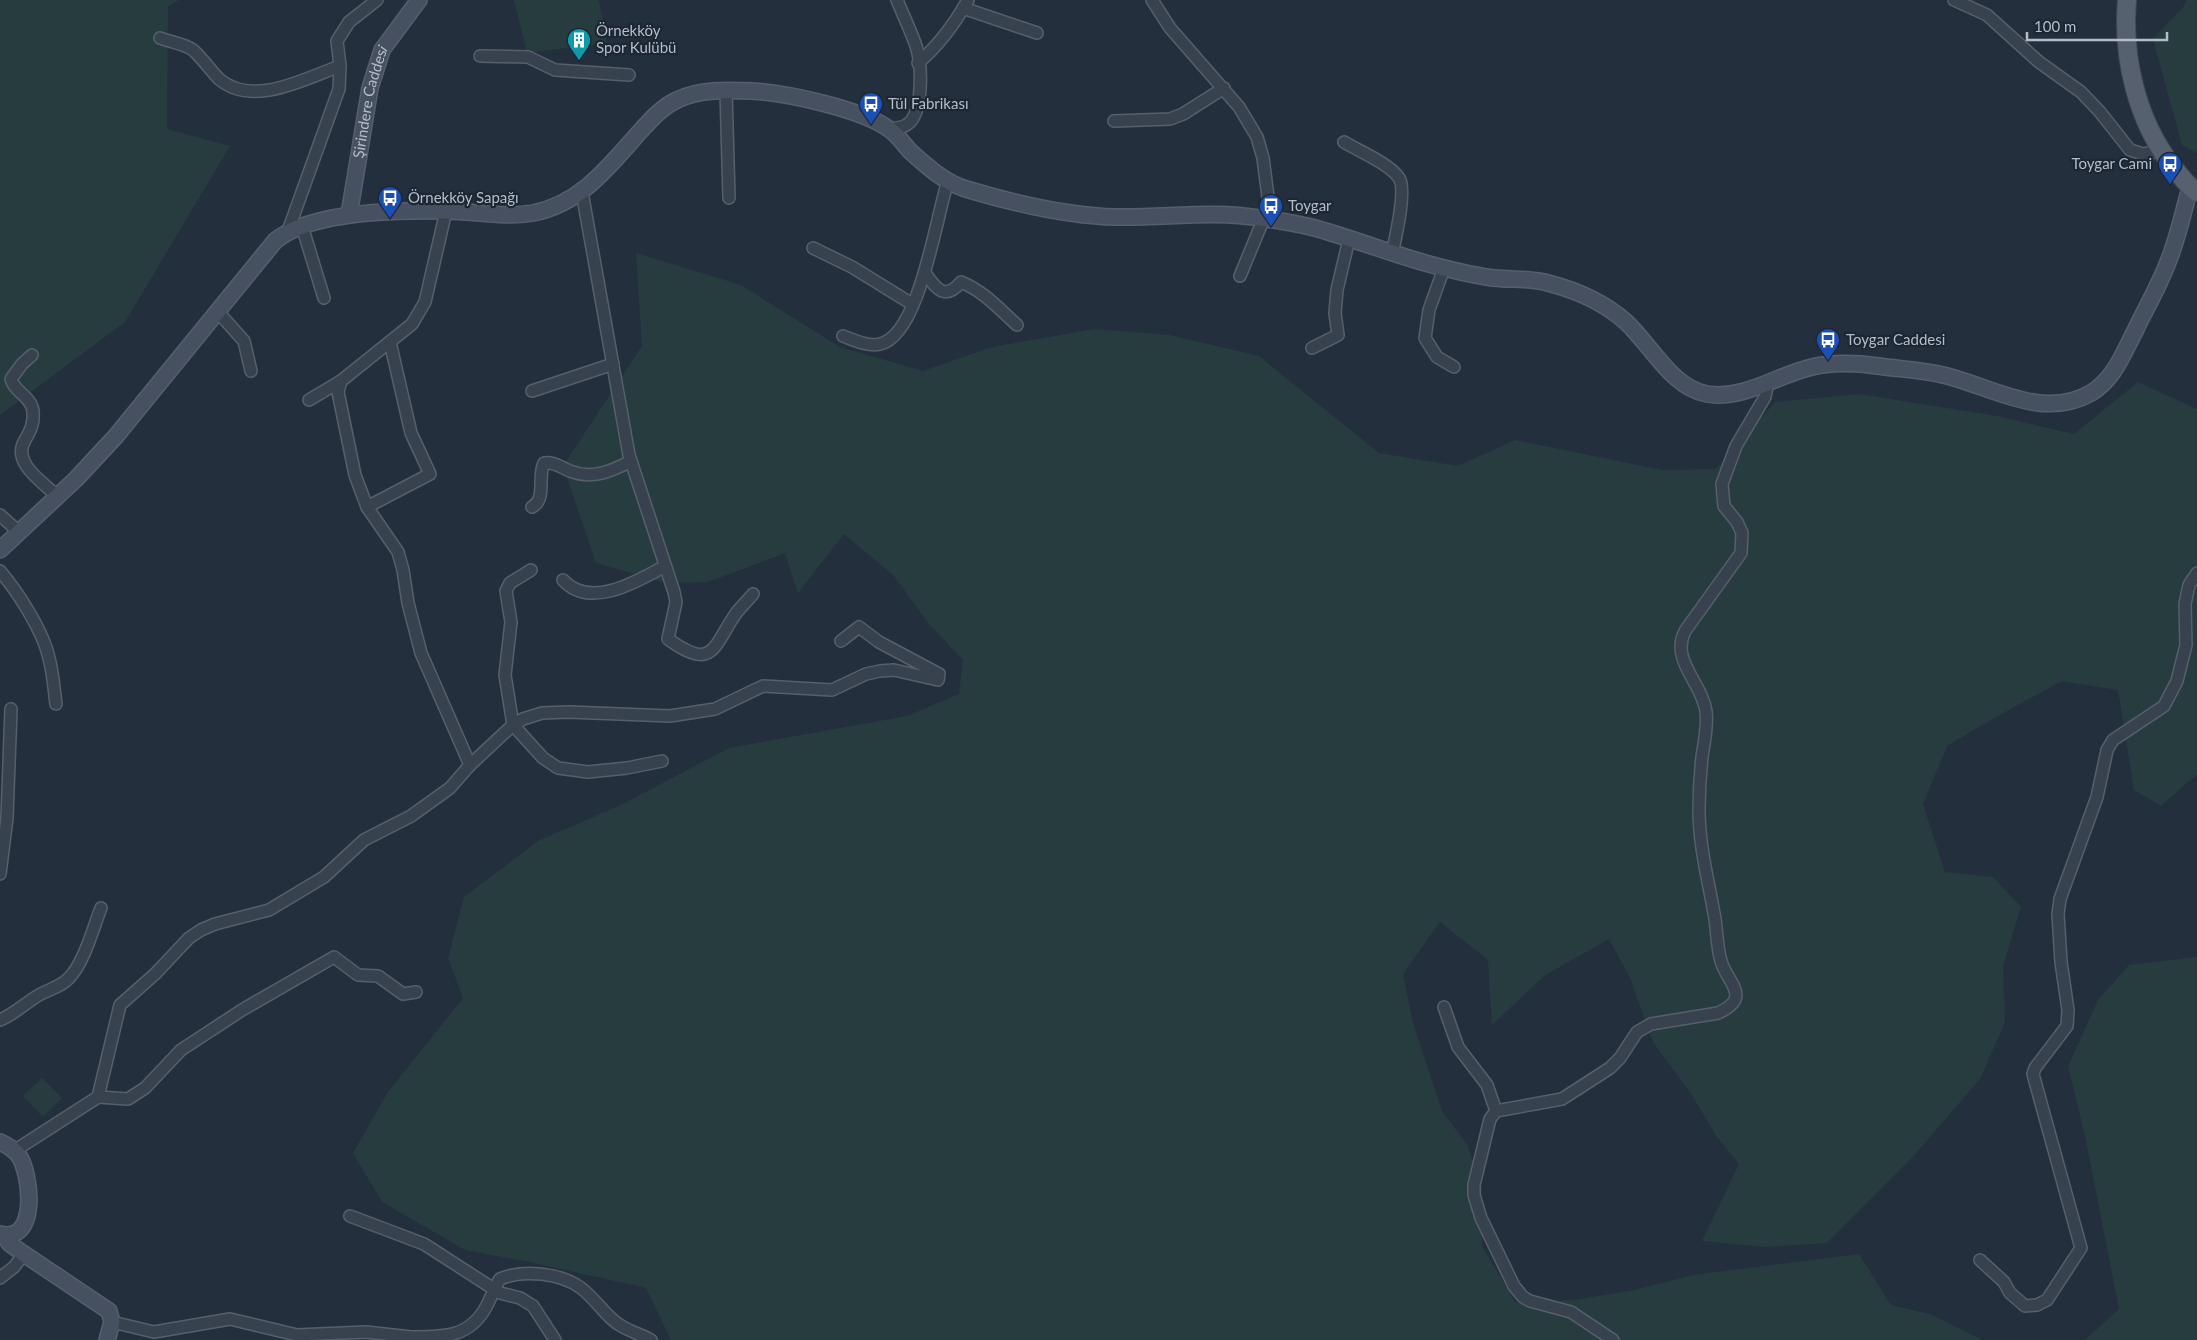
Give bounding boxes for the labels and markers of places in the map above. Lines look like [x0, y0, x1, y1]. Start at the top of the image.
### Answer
place label: Örnekköy Spor Kulübü [596, 21, 676, 56]
building icon: Örnekköy Spor Kulübü [566, 27, 592, 61]
bus stop icon: Tül Fabrikası [858, 91, 884, 125]
place label: Tül Fabrikası [888, 94, 969, 112]
bus stop icon: Toygar Cami [2157, 151, 2183, 185]
place label: Toygar Cami [2071, 154, 2152, 172]
bus stop icon: Örnekköy Sapağı [377, 185, 403, 219]
place label: Örnekköy Sapağı [408, 188, 519, 206]
bus stop icon: Toygar [1258, 193, 1284, 227]
place label: Toygar [1288, 196, 1332, 214]
bus stop icon: Toygar Caddesi [1815, 327, 1841, 361]
place label: Toygar Caddesi [1846, 330, 1945, 348]

